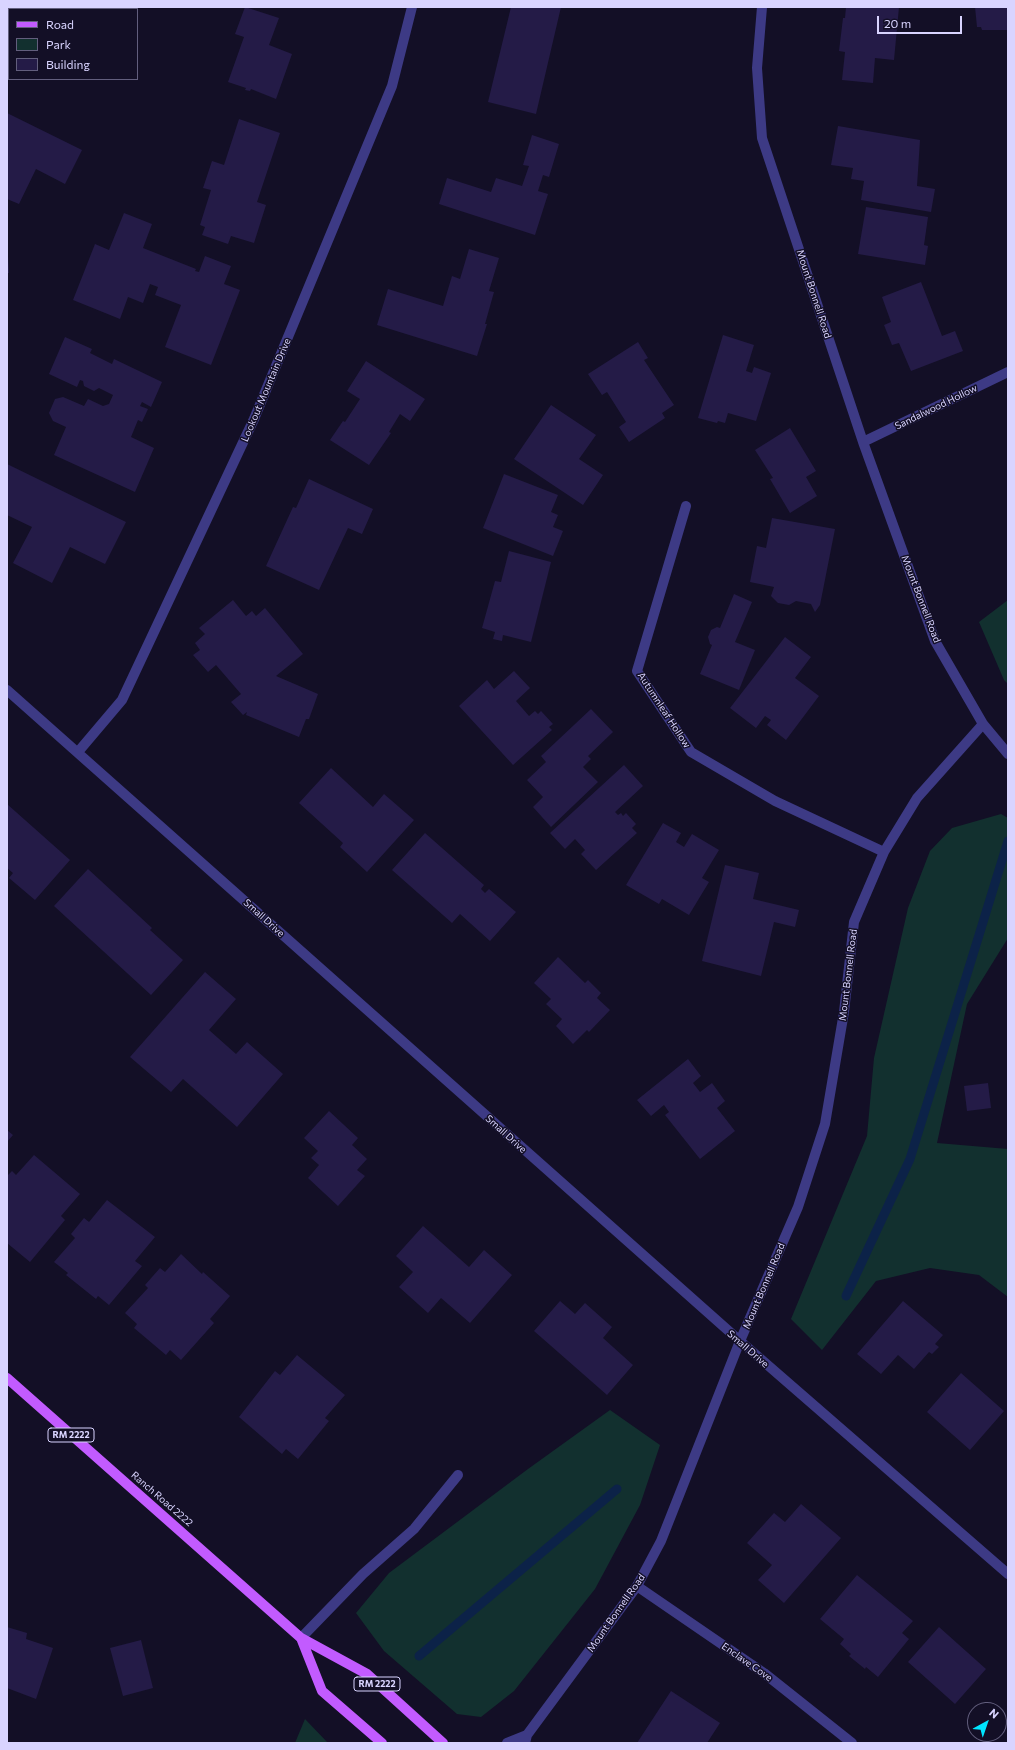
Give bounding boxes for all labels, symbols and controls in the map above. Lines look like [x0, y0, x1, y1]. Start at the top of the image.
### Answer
legend [8, 8, 138, 80]
scale bar [879, 8, 964, 34]
text: 20 m [884, 16, 911, 30]
text: Road [46, 17, 74, 31]
text: Park [46, 37, 71, 51]
text: Building [46, 57, 90, 71]
street label: Mount Bonnell Road [794, 248, 834, 340]
street label: Lookout Mountain Drive [239, 337, 293, 443]
street label: Sandalwood Hollow [893, 382, 979, 432]
street label: Mount Bonnell Road [899, 554, 943, 644]
street label: Autumnleaf Hollow [635, 670, 693, 750]
street label: Small Drive [241, 896, 287, 940]
street label: Mount Bonnell Road [836, 928, 860, 1022]
street label: Small Drive [483, 1112, 529, 1156]
street label: Mount Bonnell Road [740, 1241, 788, 1331]
street label: Small Drive [725, 1328, 771, 1370]
road number: RM 2222 [48, 1428, 94, 1442]
street label: Ranch Road 2222 [129, 1469, 195, 1529]
street label: Mount Bonnell Road [585, 1572, 647, 1654]
street label: Enclave Cove [719, 1640, 775, 1684]
road number: RM 2222 [354, 1677, 400, 1691]
north arrow [967, 1702, 1007, 1742]
text: N [987, 1706, 1002, 1721]

